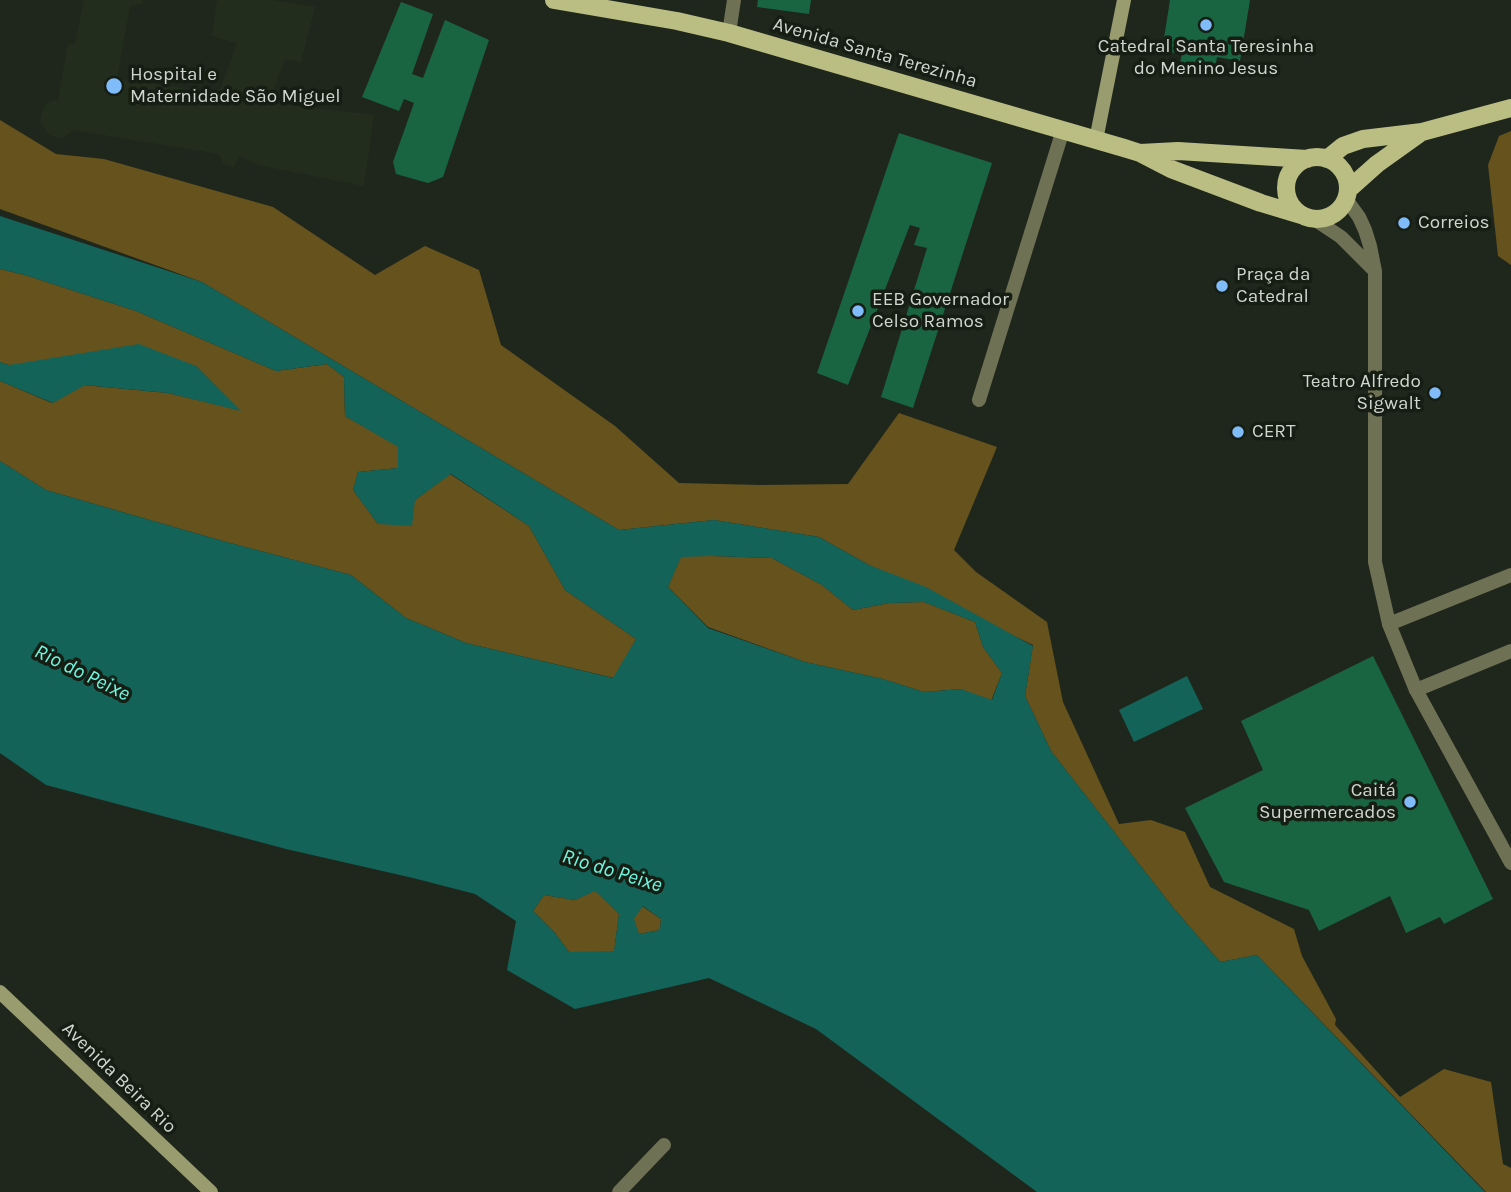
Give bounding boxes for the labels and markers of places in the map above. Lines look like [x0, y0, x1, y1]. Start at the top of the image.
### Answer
marker: Catedral Santa Teresinha do Menino Jesus [1198, 17, 1214, 33]
place label: Catedral Santa Teresinha do Menino Jesus [1098, 36, 1314, 80]
place label: Hospital e Maternidade São Miguel [130, 64, 341, 108]
marker: Hospital e Maternidade São Miguel [104, 76, 124, 96]
place label: Correios [1418, 212, 1490, 234]
marker: Correios [1396, 215, 1412, 231]
place label: Praça da Catedral [1236, 264, 1310, 308]
marker: Praça da Catedral [1214, 278, 1230, 294]
place label: EEB Governador Celso Ramos [872, 289, 1009, 333]
marker: EEB Governador Celso Ramos [850, 303, 866, 319]
place label: Teatro Alfredo Sigwalt [1303, 371, 1421, 415]
marker: Teatro Alfredo Sigwalt [1427, 385, 1443, 401]
place label: CERT [1252, 421, 1295, 443]
marker: CERT [1230, 424, 1246, 440]
place label: Caitá Supermercados [1259, 780, 1396, 824]
marker: Caitá Supermercados [1402, 794, 1418, 810]

